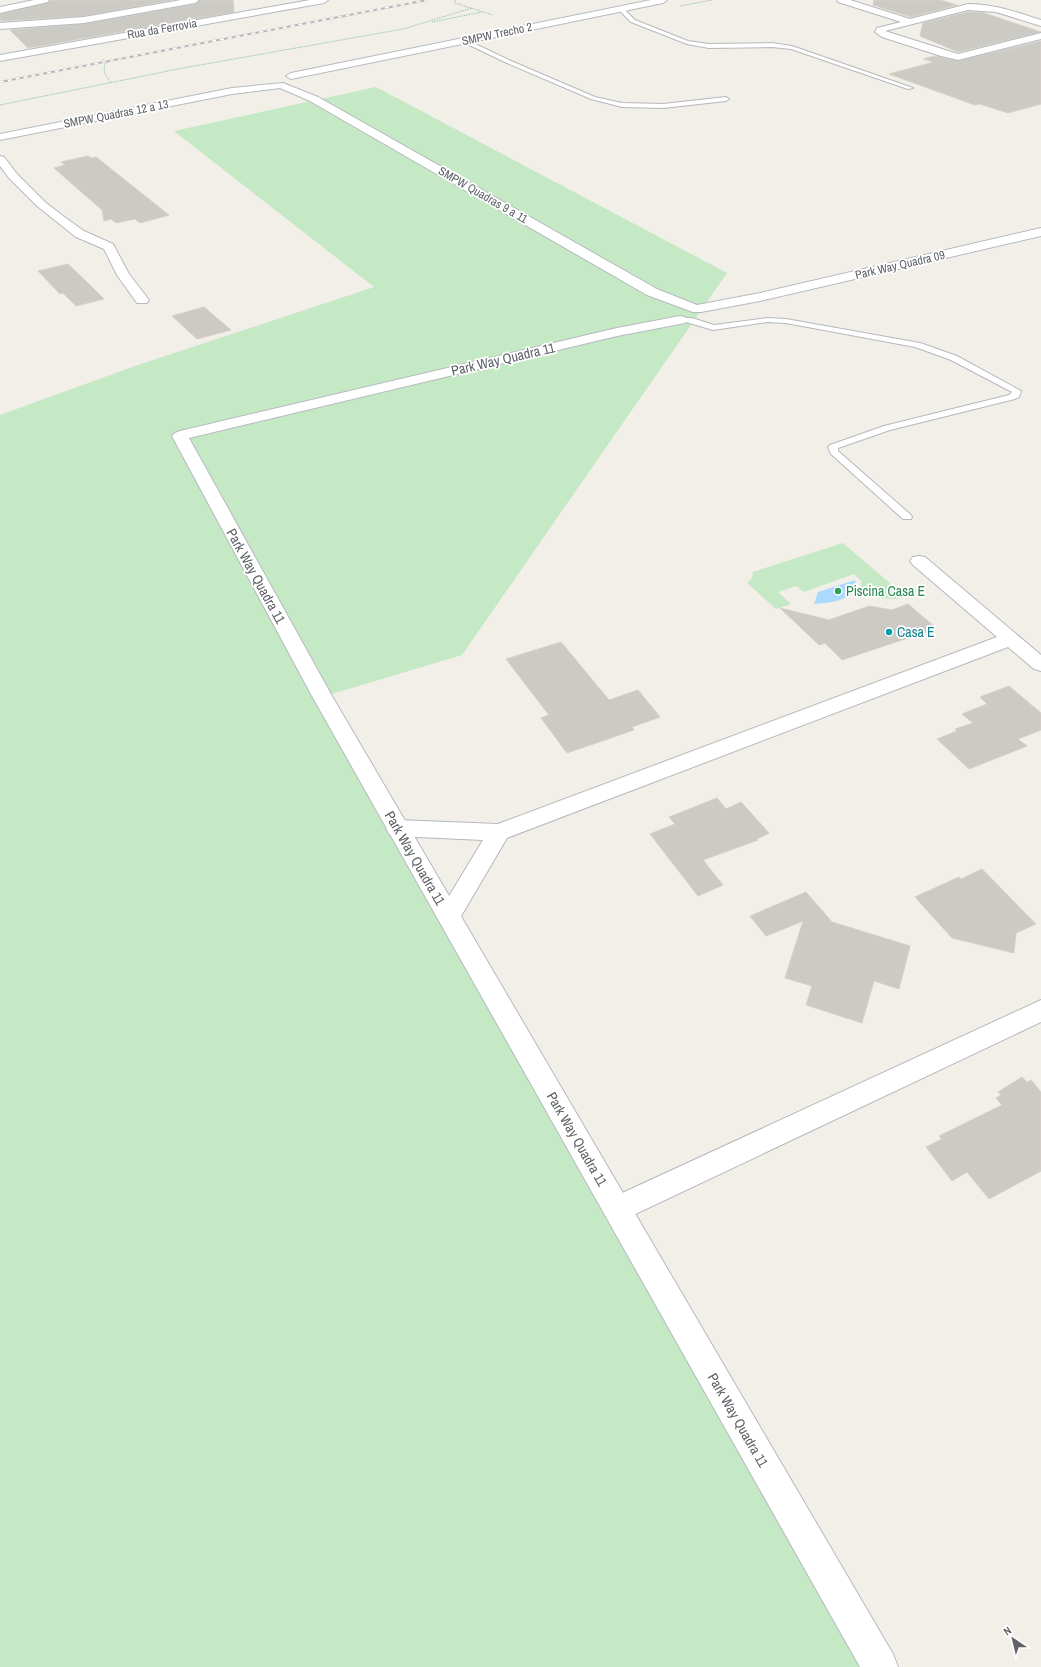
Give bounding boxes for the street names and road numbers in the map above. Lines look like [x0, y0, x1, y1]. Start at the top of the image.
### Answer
street label: Rua da Ferrovia [126, 15, 199, 43]
street label: SMPW Trecho 2 [460, 19, 534, 49]
street label: SMPW Quadras 12 a 13 [62, 96, 170, 132]
street label: SMPW Quadras 9 a 11 [435, 163, 531, 227]
street label: Park Way Quadra 09 [854, 247, 946, 283]
street label: Park Way Quadra 11 [449, 338, 557, 380]
street label: Park Way Quadra 11 [222, 525, 290, 627]
street label: Park Way Quadra 11 [381, 808, 450, 909]
street label: Park Way Quadra 11 [543, 1089, 612, 1190]
street label: Park Way Quadra 11 [704, 1370, 773, 1471]

